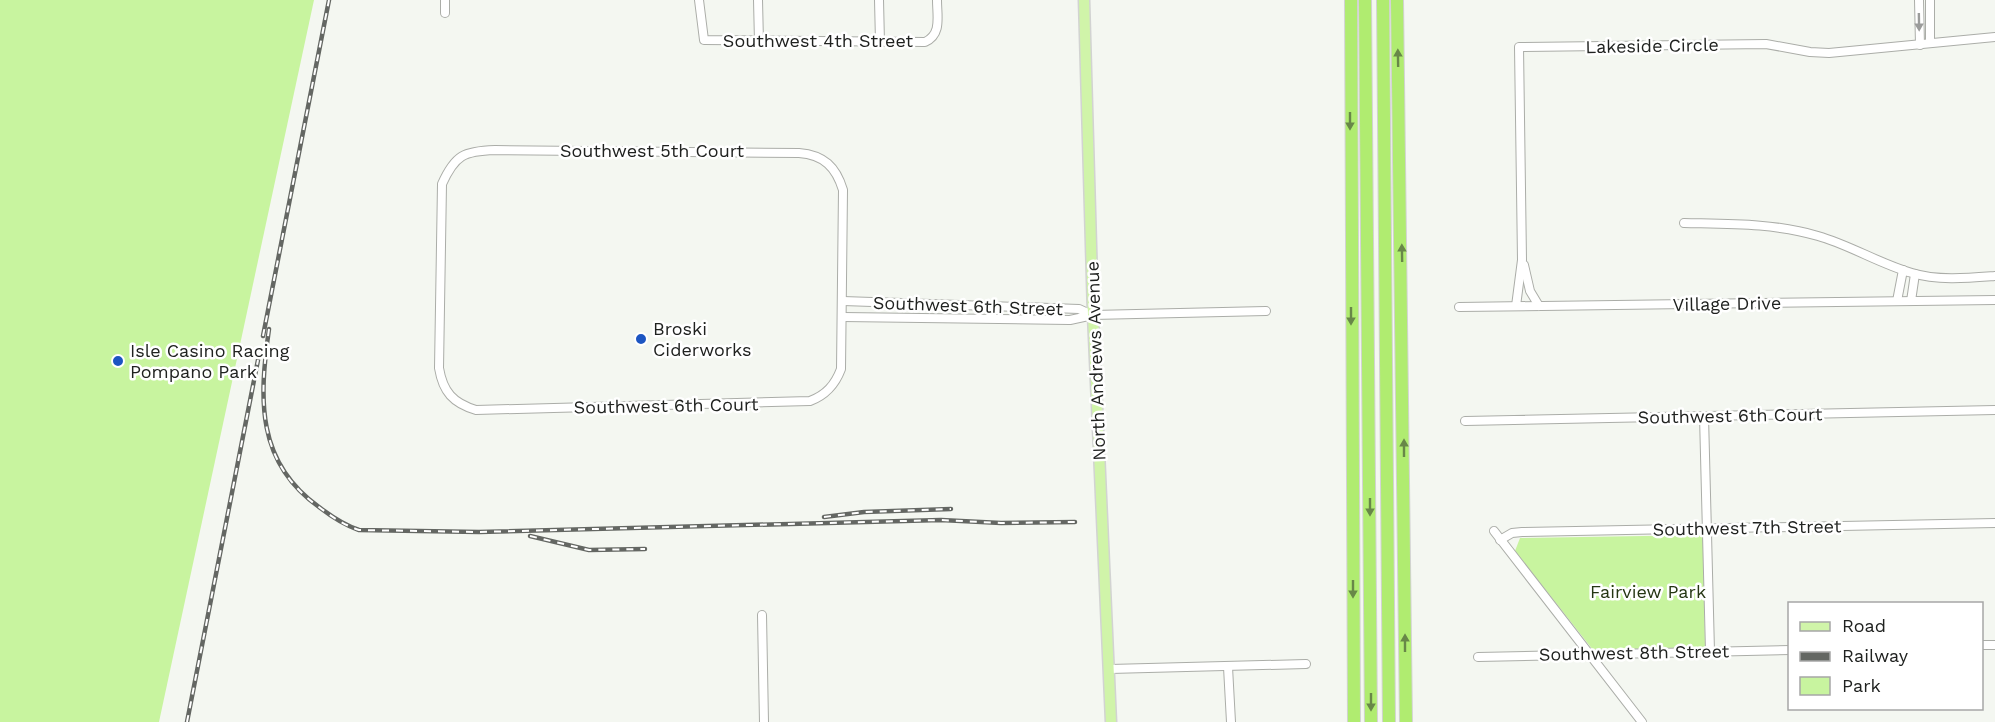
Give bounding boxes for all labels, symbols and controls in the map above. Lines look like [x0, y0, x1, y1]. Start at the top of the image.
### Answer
one-way arrow [1914, 13, 1924, 32]
street label: Southwest 4th Street [723, 30, 914, 51]
street label: Lakeside Circle [1585, 34, 1719, 57]
one-way arrow [1393, 48, 1403, 67]
one-way arrow [1345, 112, 1355, 131]
street label: Southwest 5th Court [560, 140, 745, 161]
one-way arrow [1397, 243, 1406, 262]
street label: North Andrews Avenue [1082, 261, 1109, 461]
street label: Southwest 6th Street [873, 292, 1064, 319]
street label: Village Drive [1673, 292, 1781, 315]
one-way arrow [1346, 307, 1356, 326]
place label: Broski Ciderworks [653, 318, 752, 360]
marker: Broski Ciderworks [634, 332, 648, 346]
place label: Isle Casino Racing Pompano Park [130, 340, 290, 382]
marker: Isle Casino Racing Pompano Park [111, 354, 125, 368]
street label: Southwest 6th Court [573, 393, 759, 418]
street label: Southwest 6th Court [1637, 403, 1823, 428]
one-way arrow [1399, 438, 1408, 457]
one-way arrow [1365, 498, 1375, 517]
street label: Southwest 7th Street [1652, 515, 1842, 540]
one-way arrow [1348, 579, 1358, 598]
park label: Fairview Park [1590, 581, 1706, 602]
legend [1788, 602, 1983, 710]
text: Road [1842, 615, 1886, 636]
one-way arrow [1400, 633, 1410, 652]
street label: Southwest 8th Street [1539, 640, 1730, 665]
text: Railway [1842, 645, 1909, 666]
text: Park [1842, 675, 1881, 696]
one-way arrow [1366, 693, 1376, 712]

